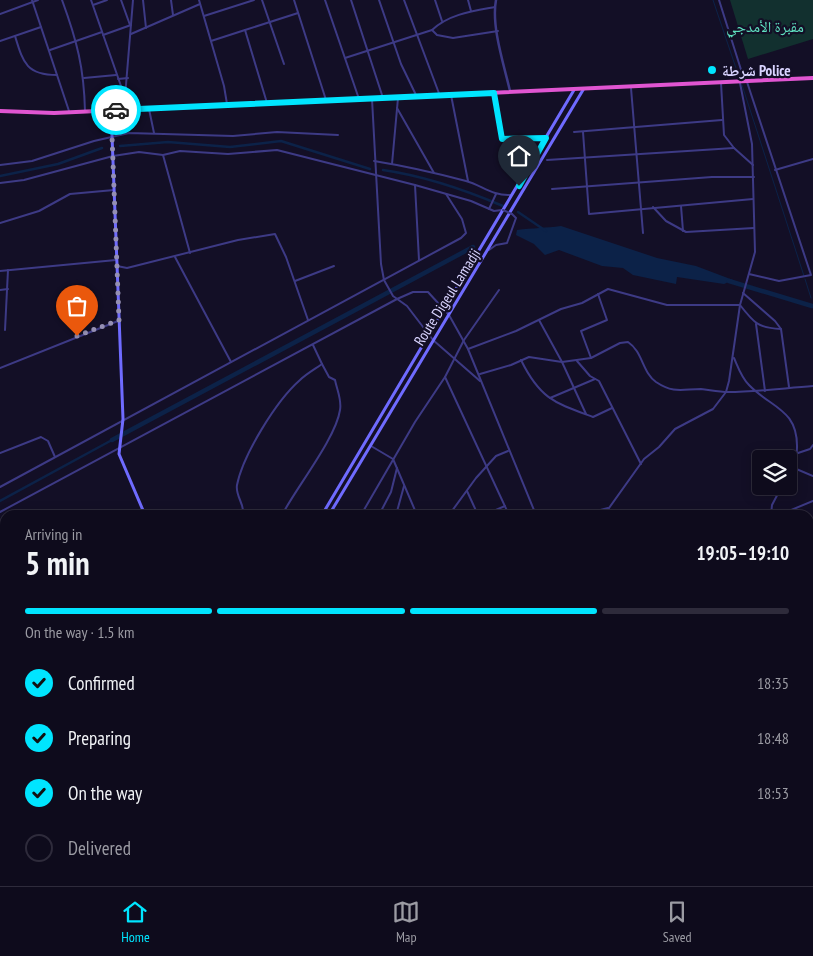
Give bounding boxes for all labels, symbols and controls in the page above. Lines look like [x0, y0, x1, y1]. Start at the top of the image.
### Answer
park label: مقبرة الأمدجي [726, 17, 804, 38]
place label: شرطة Police [722, 61, 791, 80]
marker: شرطة Police [706, 64, 718, 76]
courier [91, 85, 141, 135]
icon: car [102, 96, 130, 124]
pin [498, 135, 540, 186]
icon: home [505, 142, 533, 170]
street label: Route Digeul Lamadji [410, 245, 484, 349]
pin [56, 285, 98, 336]
icon: bag [63, 292, 91, 320]
map controls [752, 450, 797, 495]
button: layers [752, 450, 797, 495]
text: Arriving in [25, 524, 82, 544]
text: 19:05–19:10 [696, 541, 789, 565]
text: 5 min [25, 542, 90, 584]
text: On the way · 1.5 km [25, 622, 135, 642]
icon: check [25, 669, 53, 697]
text: Confirmed [68, 671, 135, 695]
text: 18:35 [757, 673, 789, 693]
icon: check [25, 724, 53, 752]
text: Preparing [68, 726, 131, 750]
text: 18:48 [757, 728, 789, 748]
icon: check [25, 779, 53, 807]
text: On the way [68, 781, 142, 805]
text: 18:53 [757, 783, 789, 803]
text: Delivered [68, 836, 131, 860]
tab: Home [121, 898, 150, 946]
tab: Map [392, 898, 420, 946]
tab: Saved [663, 898, 692, 946]

